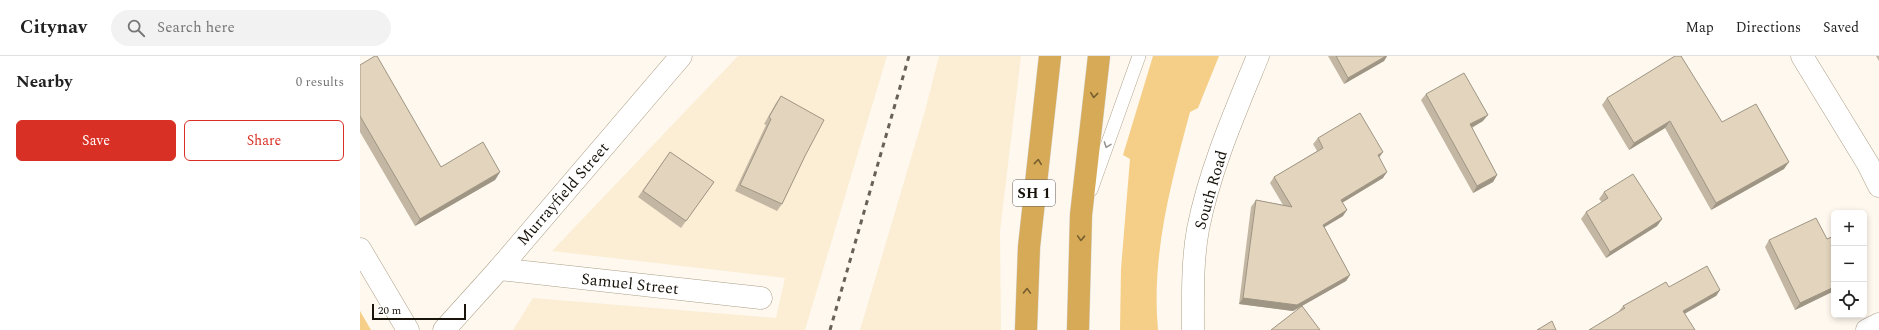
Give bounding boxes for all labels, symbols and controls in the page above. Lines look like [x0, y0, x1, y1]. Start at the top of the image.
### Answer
search box [111, 10, 391, 46]
text: Citynav [20, 13, 87, 42]
text: Search here [157, 16, 235, 39]
icon: search [125, 17, 147, 39]
text: Map [1686, 17, 1714, 38]
text: Directions [1736, 17, 1801, 38]
text: Saved [1823, 17, 1859, 38]
text: Nearby [16, 69, 72, 95]
text: 0 results [296, 72, 344, 92]
one-way arrow [1090, 92, 1099, 98]
button: Save [16, 120, 176, 161]
button: Share [184, 120, 344, 161]
street label: Murrayfield Street [511, 137, 615, 251]
one-way arrow [1103, 142, 1112, 149]
street label: South Road [1188, 147, 1234, 232]
one-way arrow [1033, 158, 1042, 165]
road number: SH 1 [1013, 180, 1055, 206]
map controls [1831, 210, 1867, 318]
button: + [1831, 210, 1867, 246]
one-way arrow [1077, 235, 1085, 241]
button: − [1831, 246, 1867, 282]
street label: Samuel Street [580, 267, 680, 301]
button: locate [1831, 282, 1867, 318]
one-way arrow [1023, 288, 1031, 294]
scale bar [372, 302, 466, 321]
text: 20 m [378, 302, 401, 319]

